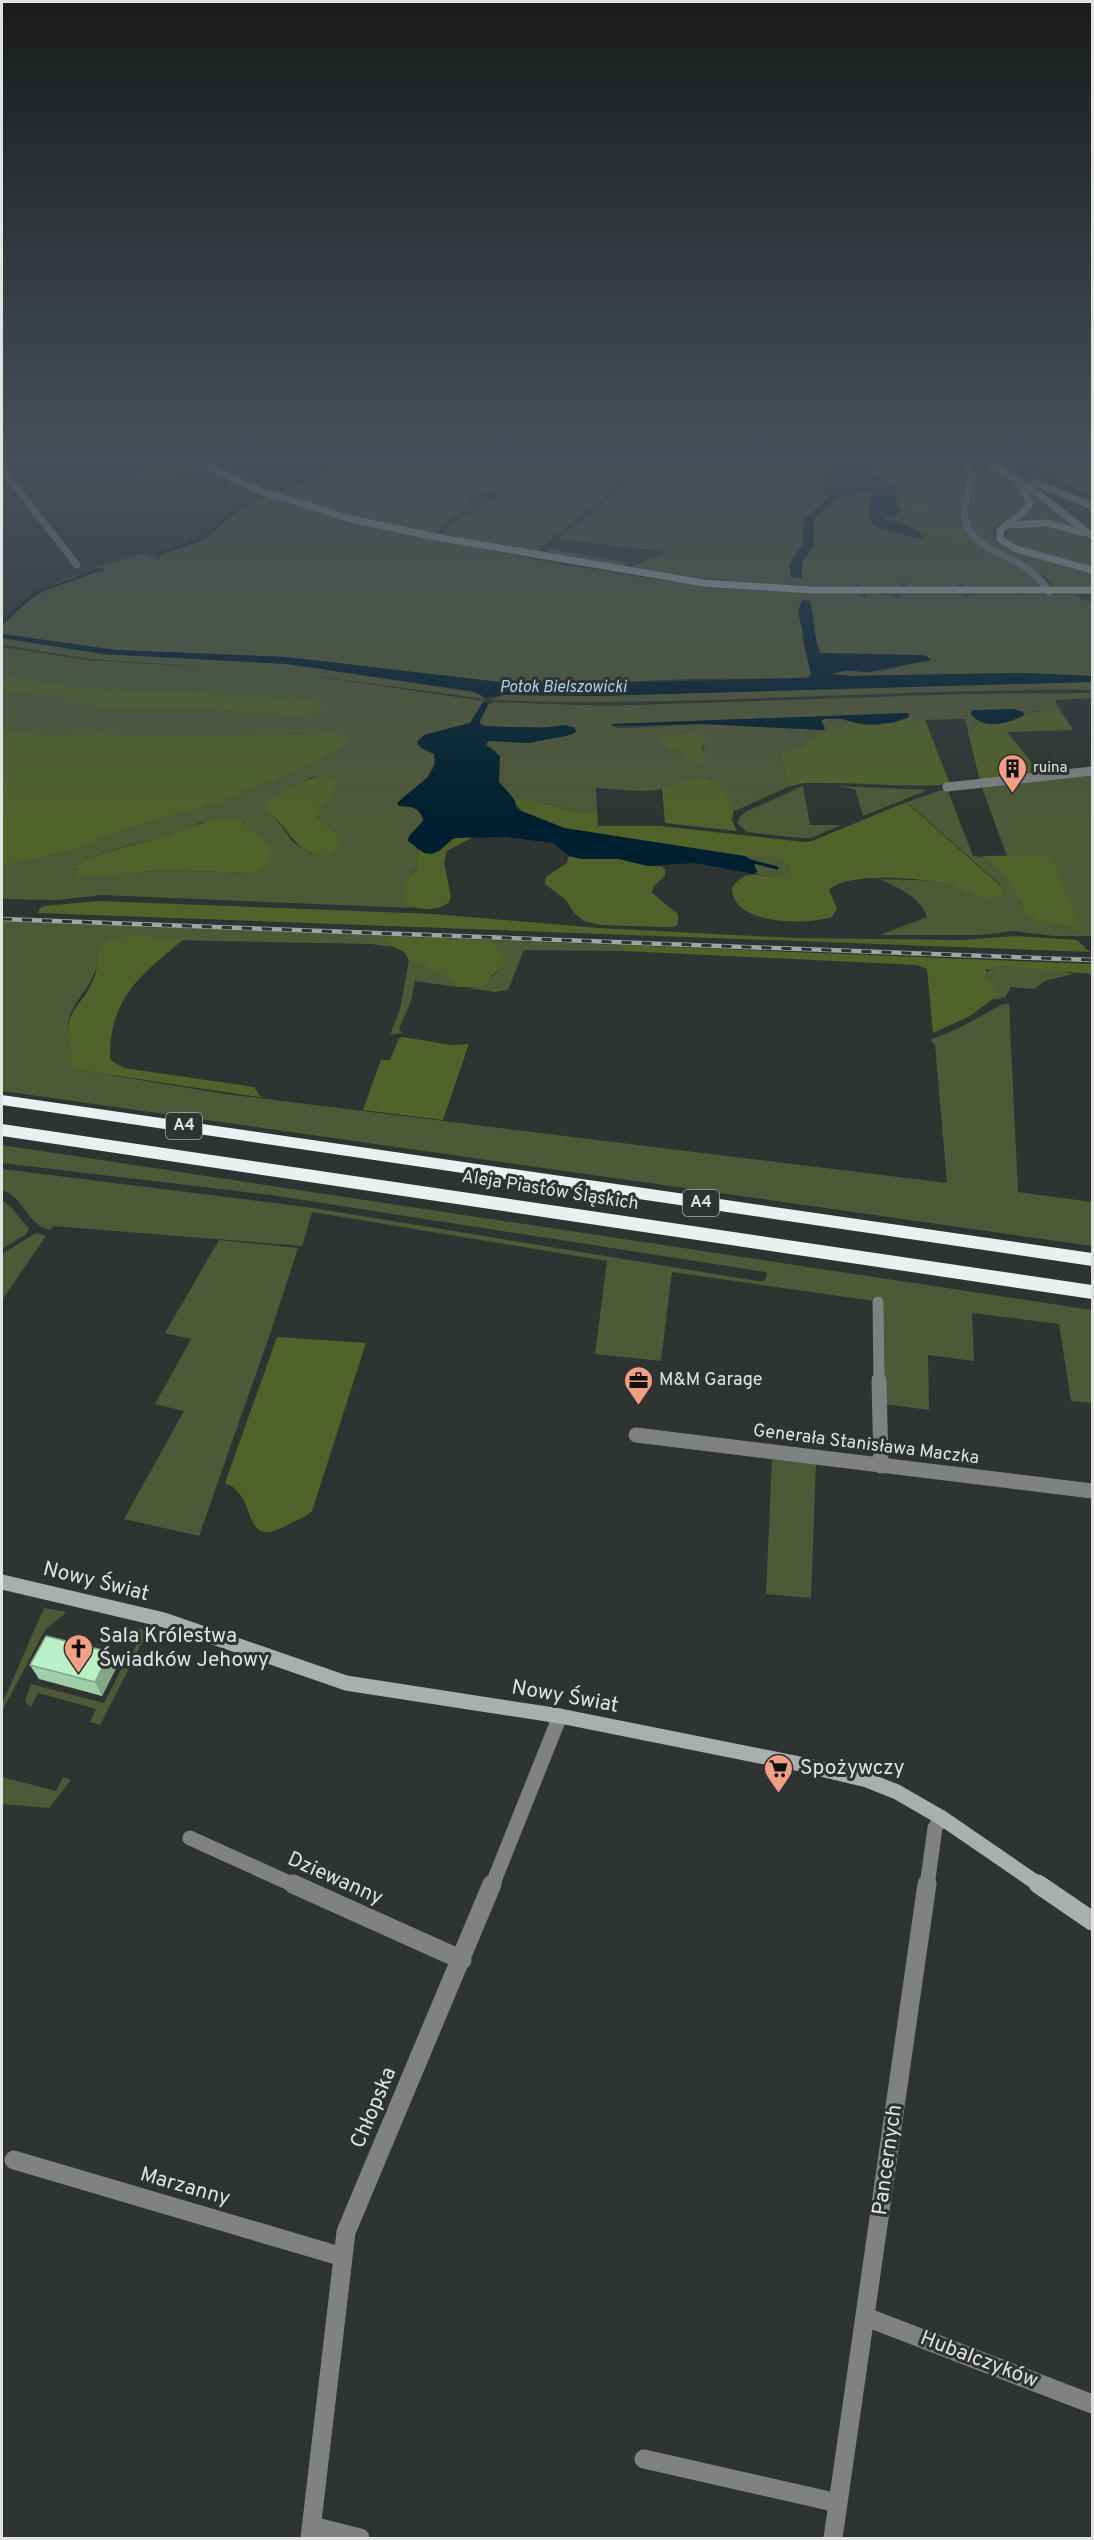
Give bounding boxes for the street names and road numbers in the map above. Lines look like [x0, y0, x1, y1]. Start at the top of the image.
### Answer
road number: A4 [166, 1113, 202, 1139]
street label: Aleja Piastów Śląskich [460, 1164, 641, 1216]
road number: A4 [683, 1190, 719, 1216]
street label: Generała Stanisława Maczka [752, 1420, 980, 1470]
street label: Nowy Świat [40, 1555, 152, 1608]
street label: Nowy Świat [509, 1673, 621, 1720]
street label: Dziewanny [283, 1846, 387, 1912]
street label: Chłopska [345, 2063, 403, 2153]
street label: Pancernych [867, 2103, 909, 2217]
street label: Marzanny [137, 2161, 233, 2213]
street label: Hubalczyków [916, 2325, 1042, 2395]

